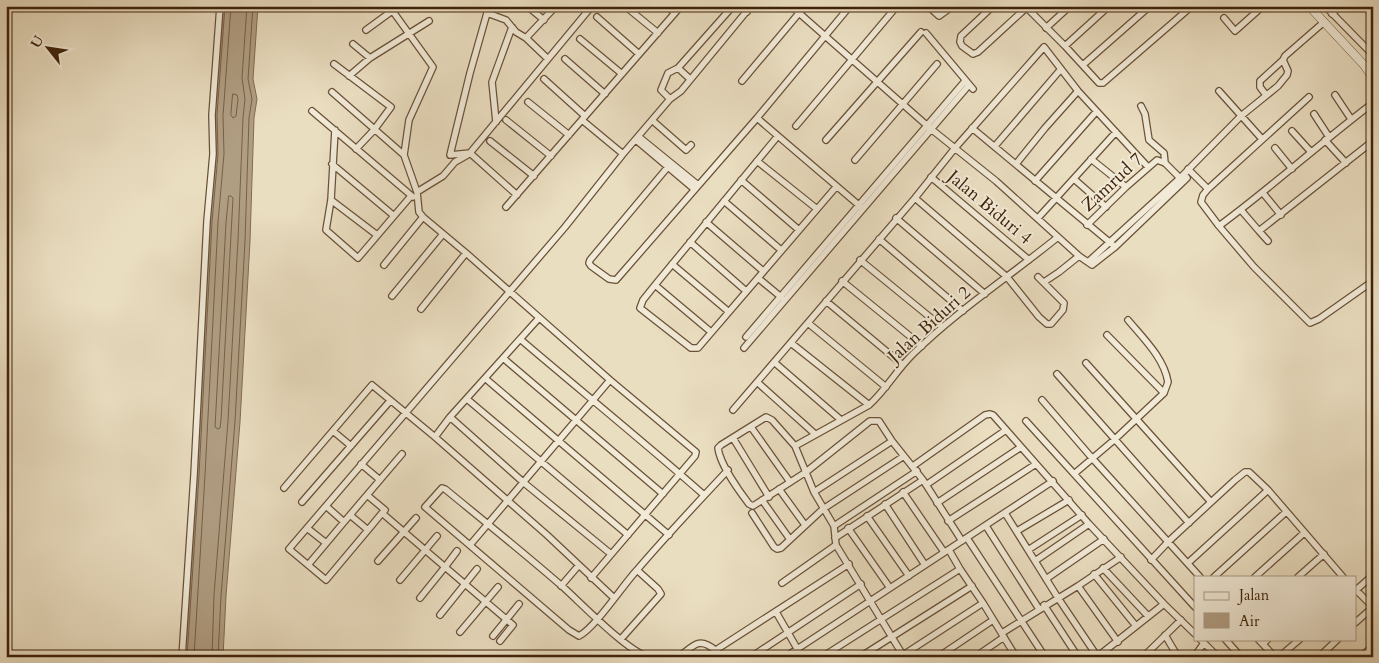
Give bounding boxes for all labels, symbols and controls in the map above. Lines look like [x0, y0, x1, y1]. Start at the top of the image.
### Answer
north arrow [22, 22, 72, 72]
text: U [26, 32, 49, 51]
street label: Zamrud 7 [1076, 147, 1149, 217]
street label: Jalan Biduri 4 [940, 163, 1037, 250]
street label: Jalan Biduri 2 [880, 280, 976, 370]
legend [1194, 576, 1356, 640]
text: Jalan [1237, 585, 1270, 605]
text: Air [1239, 611, 1260, 631]

